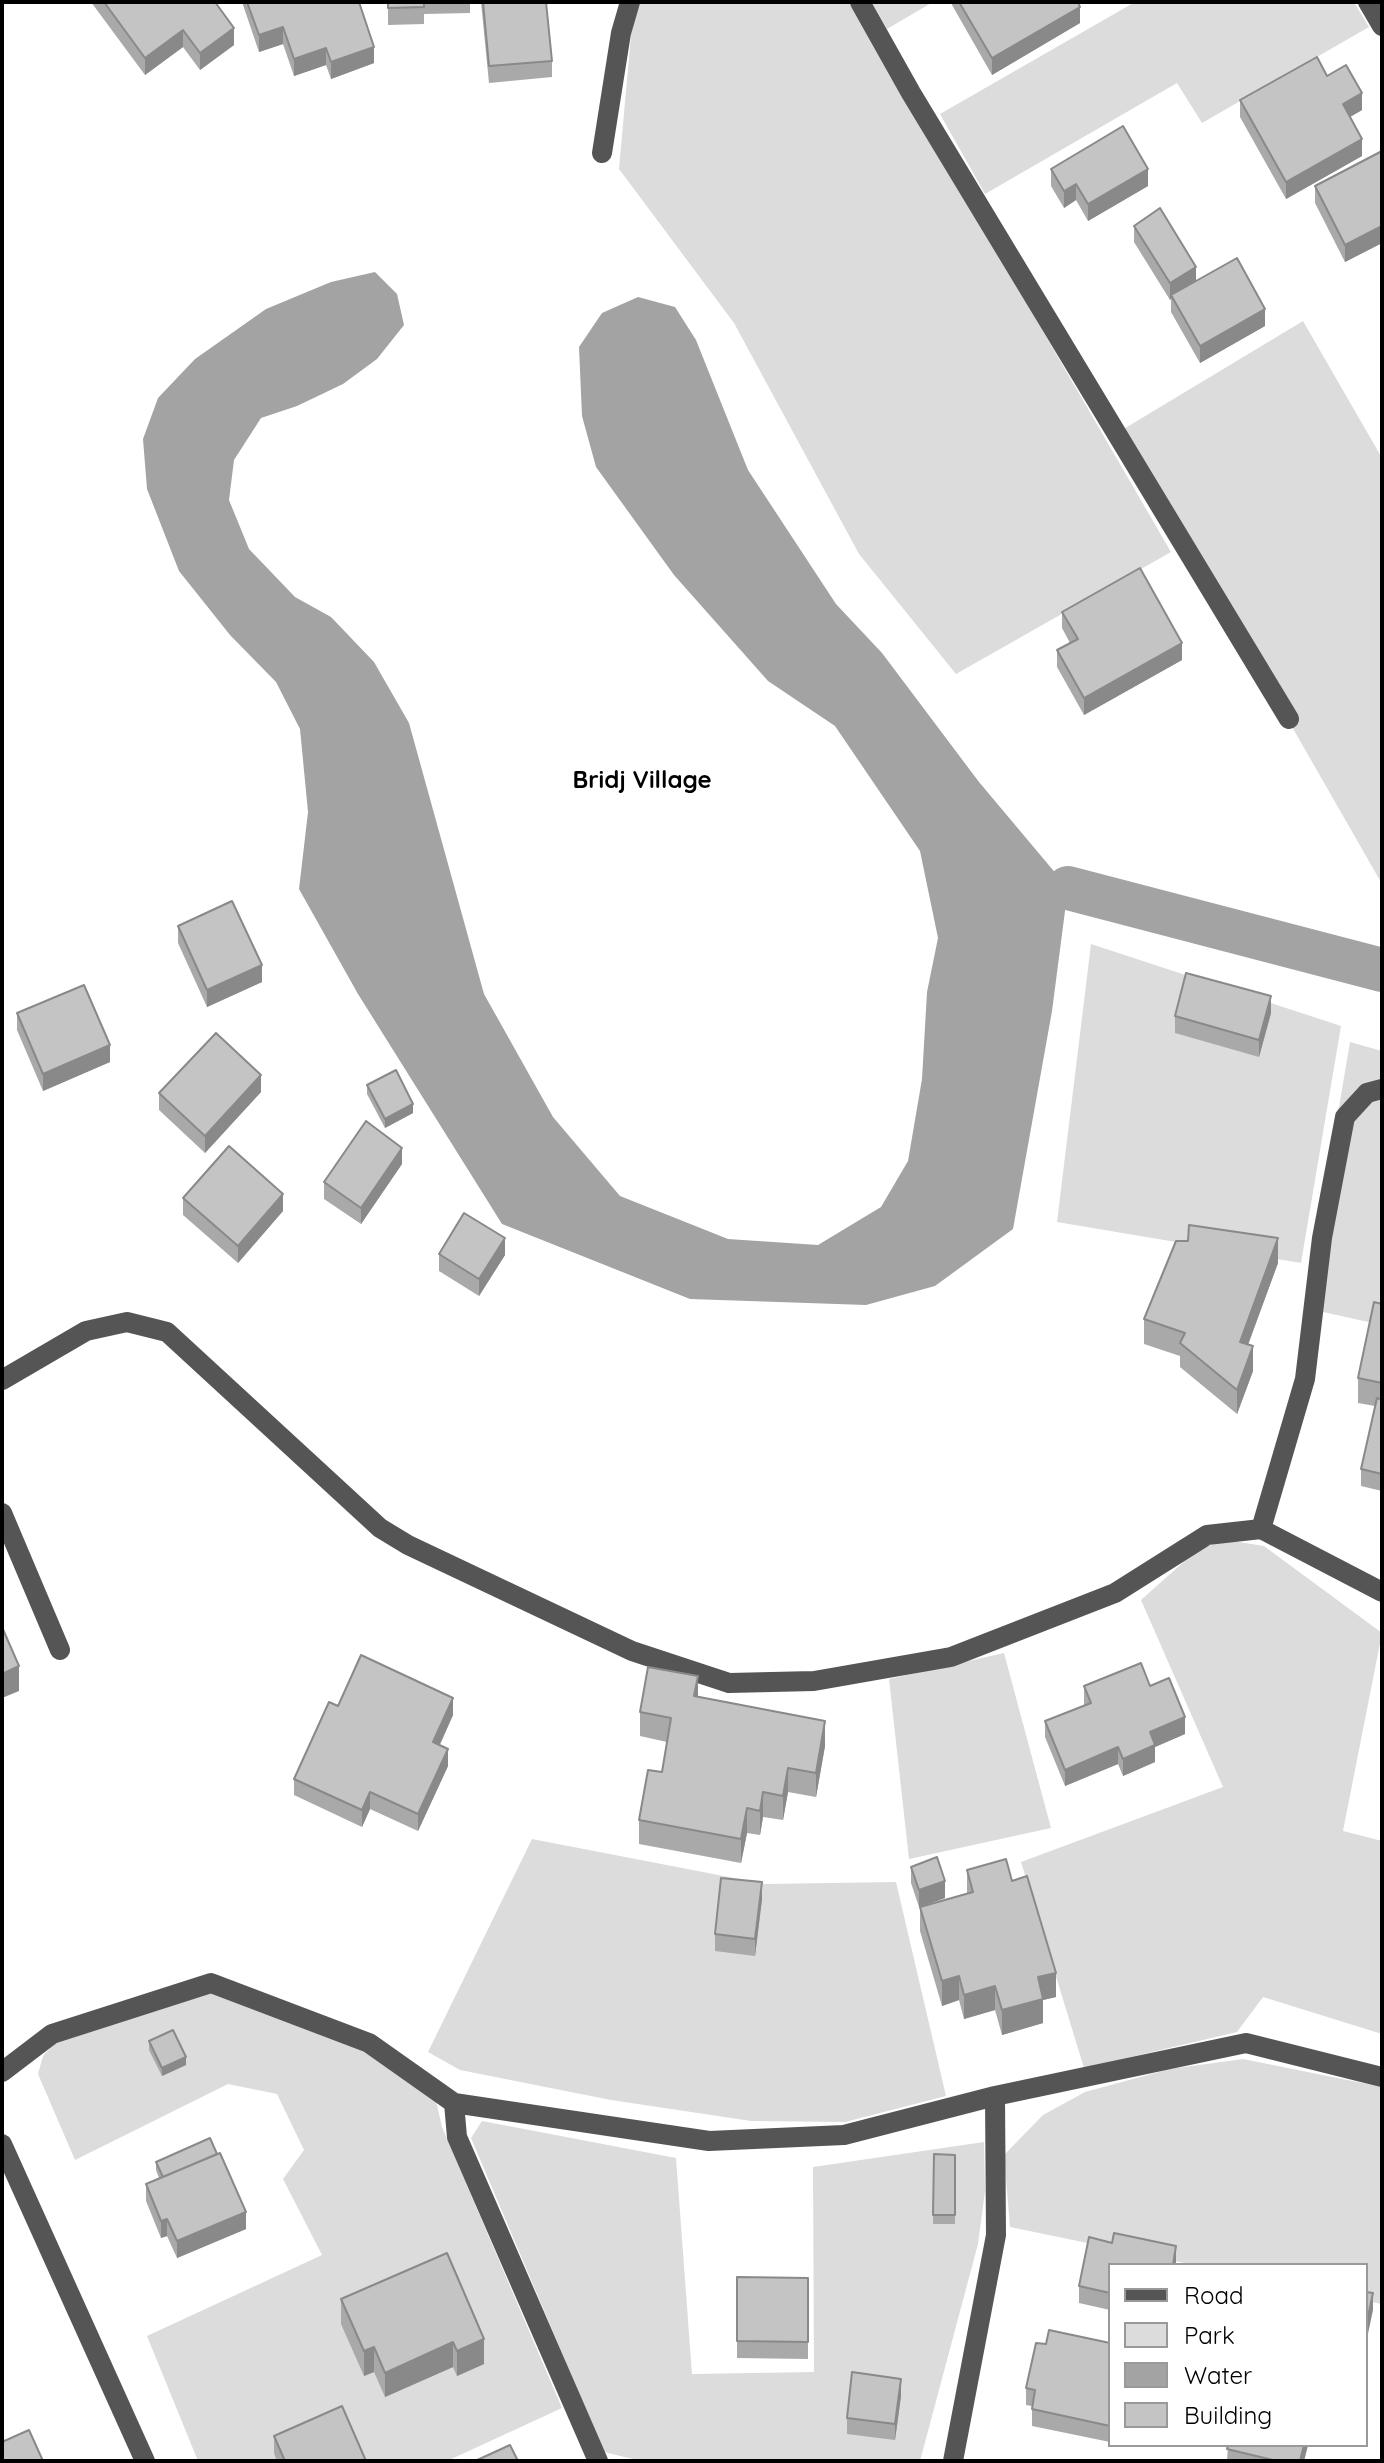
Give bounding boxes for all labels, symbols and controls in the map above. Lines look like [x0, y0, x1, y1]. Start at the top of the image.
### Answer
district label: Bridj Village [572, 767, 712, 795]
legend [1108, 2263, 1368, 2447]
text: Road [1184, 2280, 1244, 2310]
text: Park [1184, 2320, 1235, 2350]
text: Water [1184, 2360, 1252, 2390]
text: Building [1184, 2400, 1272, 2430]

